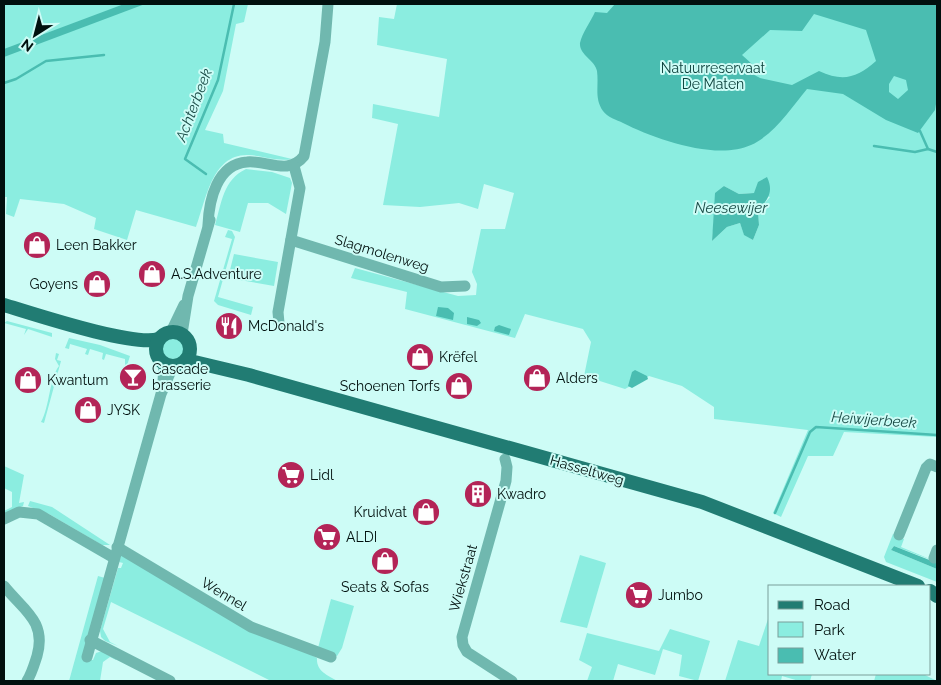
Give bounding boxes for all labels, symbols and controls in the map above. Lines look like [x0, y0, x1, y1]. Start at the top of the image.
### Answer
north arrow [10, 10, 60, 60]
text: N [18, 36, 36, 55]
park label: Natuurreservaat De Maten [661, 60, 766, 92]
water label: Achterbeek [172, 66, 216, 145]
water label: Neesewijer [695, 199, 768, 217]
shop icon: Leen Bakker [22, 230, 52, 260]
street label: Slagmolenweg [333, 231, 431, 275]
place label: Leen Bakker [56, 237, 137, 253]
shop icon: A.S.Adventure [137, 259, 167, 289]
place label: A.S.Adventure [171, 266, 262, 282]
shop icon: Goyens [82, 269, 112, 299]
place label: Goyens [29, 276, 78, 292]
restaurant icon: McDonald's [214, 311, 244, 341]
place label: McDonald's [248, 318, 324, 334]
shop icon: Krëfel [405, 342, 435, 372]
place label: Krëfel [439, 349, 477, 365]
place label: Cascade brasserie [152, 361, 211, 393]
bar icon: Cascade brasserie [118, 362, 148, 392]
shop icon: Alders [522, 363, 552, 393]
shop icon: Kwantum [13, 365, 43, 395]
place label: Alders [556, 370, 598, 386]
shop icon: Schoenen Torfs [444, 371, 474, 401]
place label: Kwantum [47, 372, 108, 388]
place label: Schoenen Torfs [340, 378, 440, 394]
shop icon: JYSK [73, 395, 103, 425]
place label: JYSK [107, 402, 140, 418]
water label: Heiwijerbeek [831, 408, 917, 432]
street label: Hasseltweg [548, 452, 626, 488]
supermarket icon: Lidl [276, 460, 306, 490]
place label: Lidl [310, 467, 334, 483]
building icon: Kwadro [463, 479, 493, 509]
place label: Kwadro [497, 486, 546, 502]
shop icon: Kruidvat [411, 497, 441, 527]
place label: Kruidvat [353, 504, 407, 520]
supermarket icon: ALDI [312, 522, 342, 552]
place label: ALDI [346, 529, 377, 545]
street label: Wiekstraat [446, 542, 480, 614]
shop icon: Seats & Sofas [370, 546, 400, 576]
street label: Wennel [198, 574, 250, 614]
place label: Seats & Sofas [341, 579, 429, 595]
supermarket icon: Jumbo [624, 580, 654, 610]
legend [768, 585, 931, 675]
place label: Jumbo [658, 587, 703, 603]
text: Road [814, 596, 850, 614]
text: Park [814, 621, 845, 639]
text: Water [814, 646, 857, 664]

